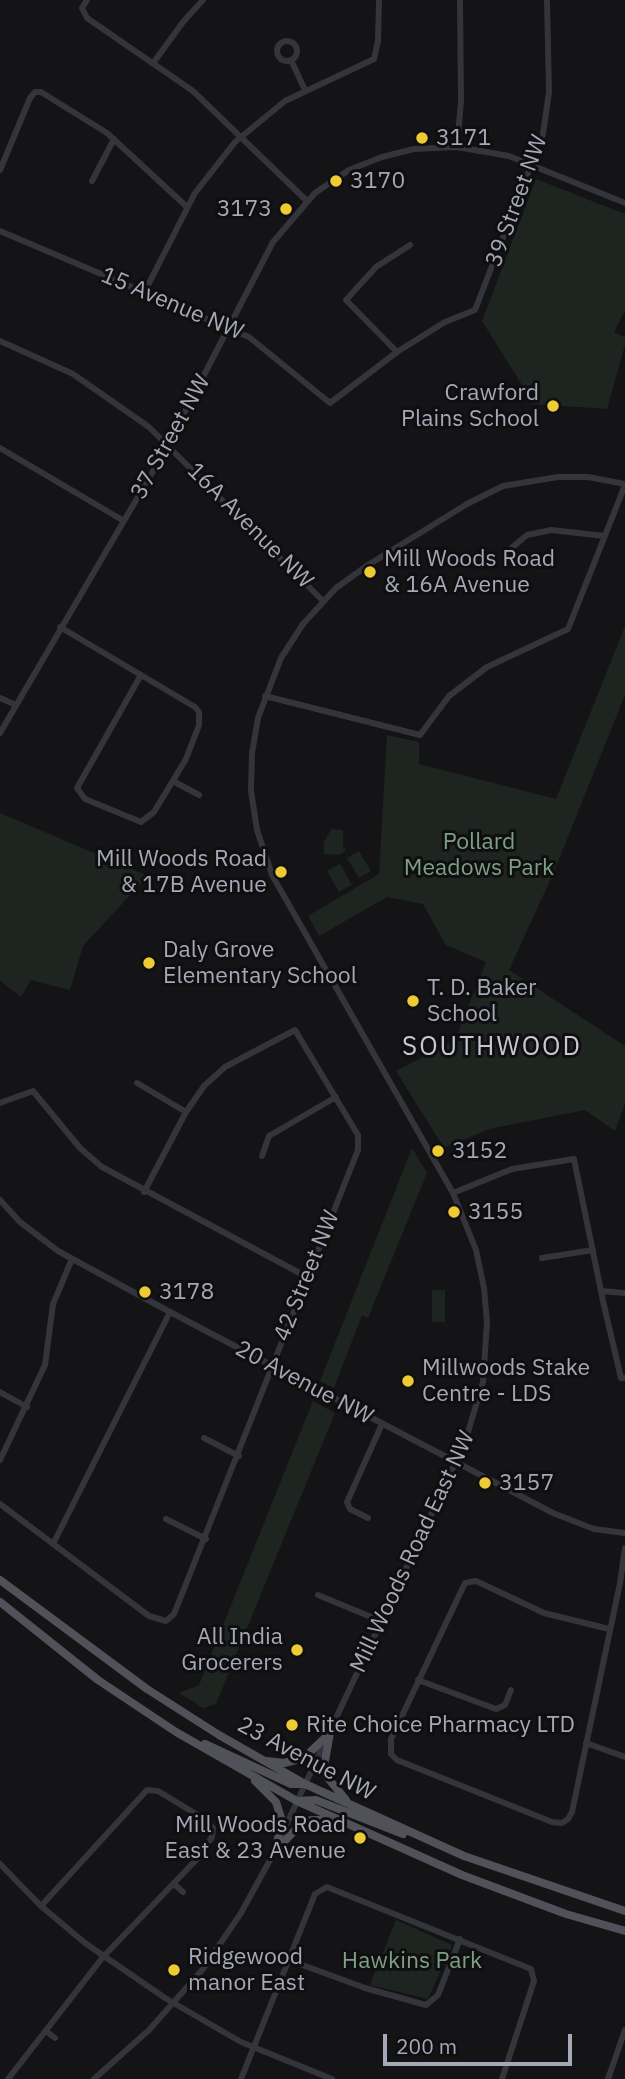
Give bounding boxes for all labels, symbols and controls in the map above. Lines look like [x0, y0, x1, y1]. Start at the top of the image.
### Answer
place label: 3171 [436, 124, 491, 152]
marker: 3171 [414, 130, 430, 146]
street label: 39 Street NW [480, 131, 554, 271]
place label: 3170 [350, 167, 405, 195]
marker: 3170 [328, 173, 344, 189]
place label: 3173 [217, 195, 272, 223]
marker: 3173 [278, 201, 294, 217]
street label: 15 Avenue NW [97, 262, 247, 346]
street label: 37 Street NW [125, 370, 217, 504]
place label: Crawford Plains School [401, 379, 539, 433]
marker: Crawford Plains School [545, 398, 561, 414]
street label: 16A Avenue NW [181, 457, 319, 595]
place label: Mill Woods Road & 16A Avenue [384, 545, 555, 599]
marker: Mill Woods Road & 16A Avenue [362, 564, 378, 580]
park label: Pollard Meadows Park [404, 828, 554, 882]
place label: Mill Woods Road & 17B Avenue [96, 845, 267, 899]
marker: Mill Woods Road & 17B Avenue [273, 864, 289, 880]
place label: Daly Grove Elementary School [163, 936, 357, 990]
marker: Daly Grove Elementary School [141, 955, 157, 971]
place label: T. D. Baker School [427, 974, 537, 1028]
marker: T. D. Baker School [405, 993, 421, 1009]
district label: SOUTHWOOD [403, 1031, 581, 1063]
place label: 3152 [452, 1137, 507, 1165]
marker: 3152 [430, 1143, 446, 1159]
place label: 3155 [468, 1198, 523, 1226]
marker: 3155 [446, 1204, 462, 1220]
street label: 42 Street NW [268, 1207, 346, 1345]
place label: 3178 [159, 1278, 214, 1306]
marker: 3178 [137, 1284, 153, 1300]
street label: 20 Avenue NW [230, 1335, 378, 1431]
place label: Millwoods Stake Centre - LDS [422, 1354, 590, 1408]
marker: Millwoods Stake Centre - LDS [400, 1373, 416, 1389]
street label: Mill Woods Road East NW [345, 1427, 481, 1677]
place label: 3157 [499, 1469, 554, 1497]
marker: 3157 [477, 1475, 493, 1491]
place label: All India Grocerers [181, 1623, 283, 1677]
marker: All India Grocerers [289, 1642, 305, 1658]
street label: 23 Avenue NW [232, 1711, 380, 1807]
place label: Rite Choice Pharmacy LTD [306, 1711, 575, 1739]
marker: Rite Choice Pharmacy LTD [284, 1717, 300, 1733]
place label: Mill Woods Road East & 23 Avenue [165, 1811, 346, 1865]
marker: Mill Woods Road East & 23 Avenue [352, 1830, 368, 1846]
place label: Ridgewood manor East [188, 1943, 305, 1997]
park label: Hawkins Park [342, 1947, 482, 1975]
marker: Ridgewood manor East [166, 1962, 182, 1978]
scale bar [387, 2020, 576, 2064]
text: 200 m [396, 2032, 457, 2060]

